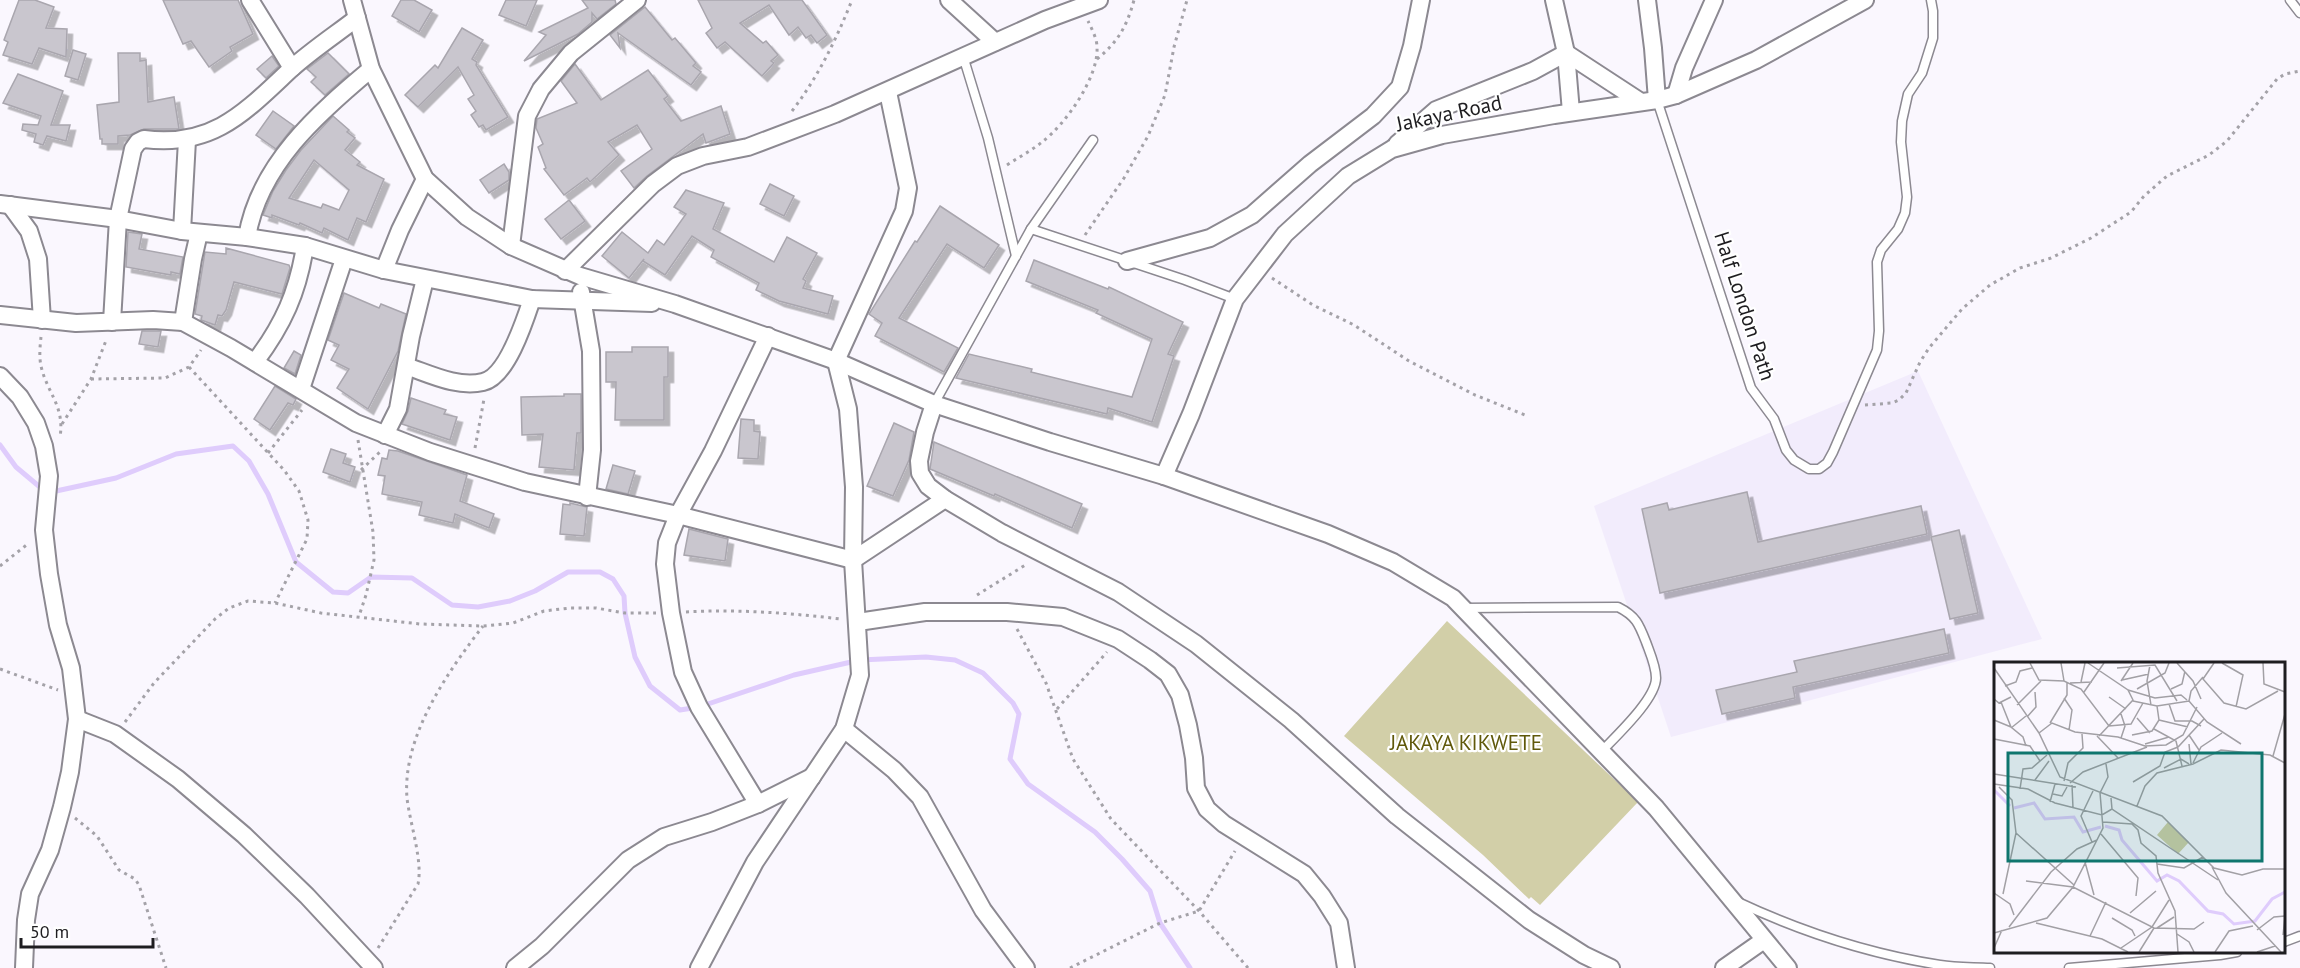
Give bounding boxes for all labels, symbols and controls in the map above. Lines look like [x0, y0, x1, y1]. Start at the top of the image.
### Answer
street label: Jakaya Road [1393, 89, 1504, 138]
street label: Half London Path [1708, 228, 1782, 384]
inset map [1994, 662, 2285, 953]
park label: JAKAYA KIKWETE [1389, 729, 1542, 756]
scale bar [21, 911, 153, 949]
text: 50 m [30, 920, 69, 943]

